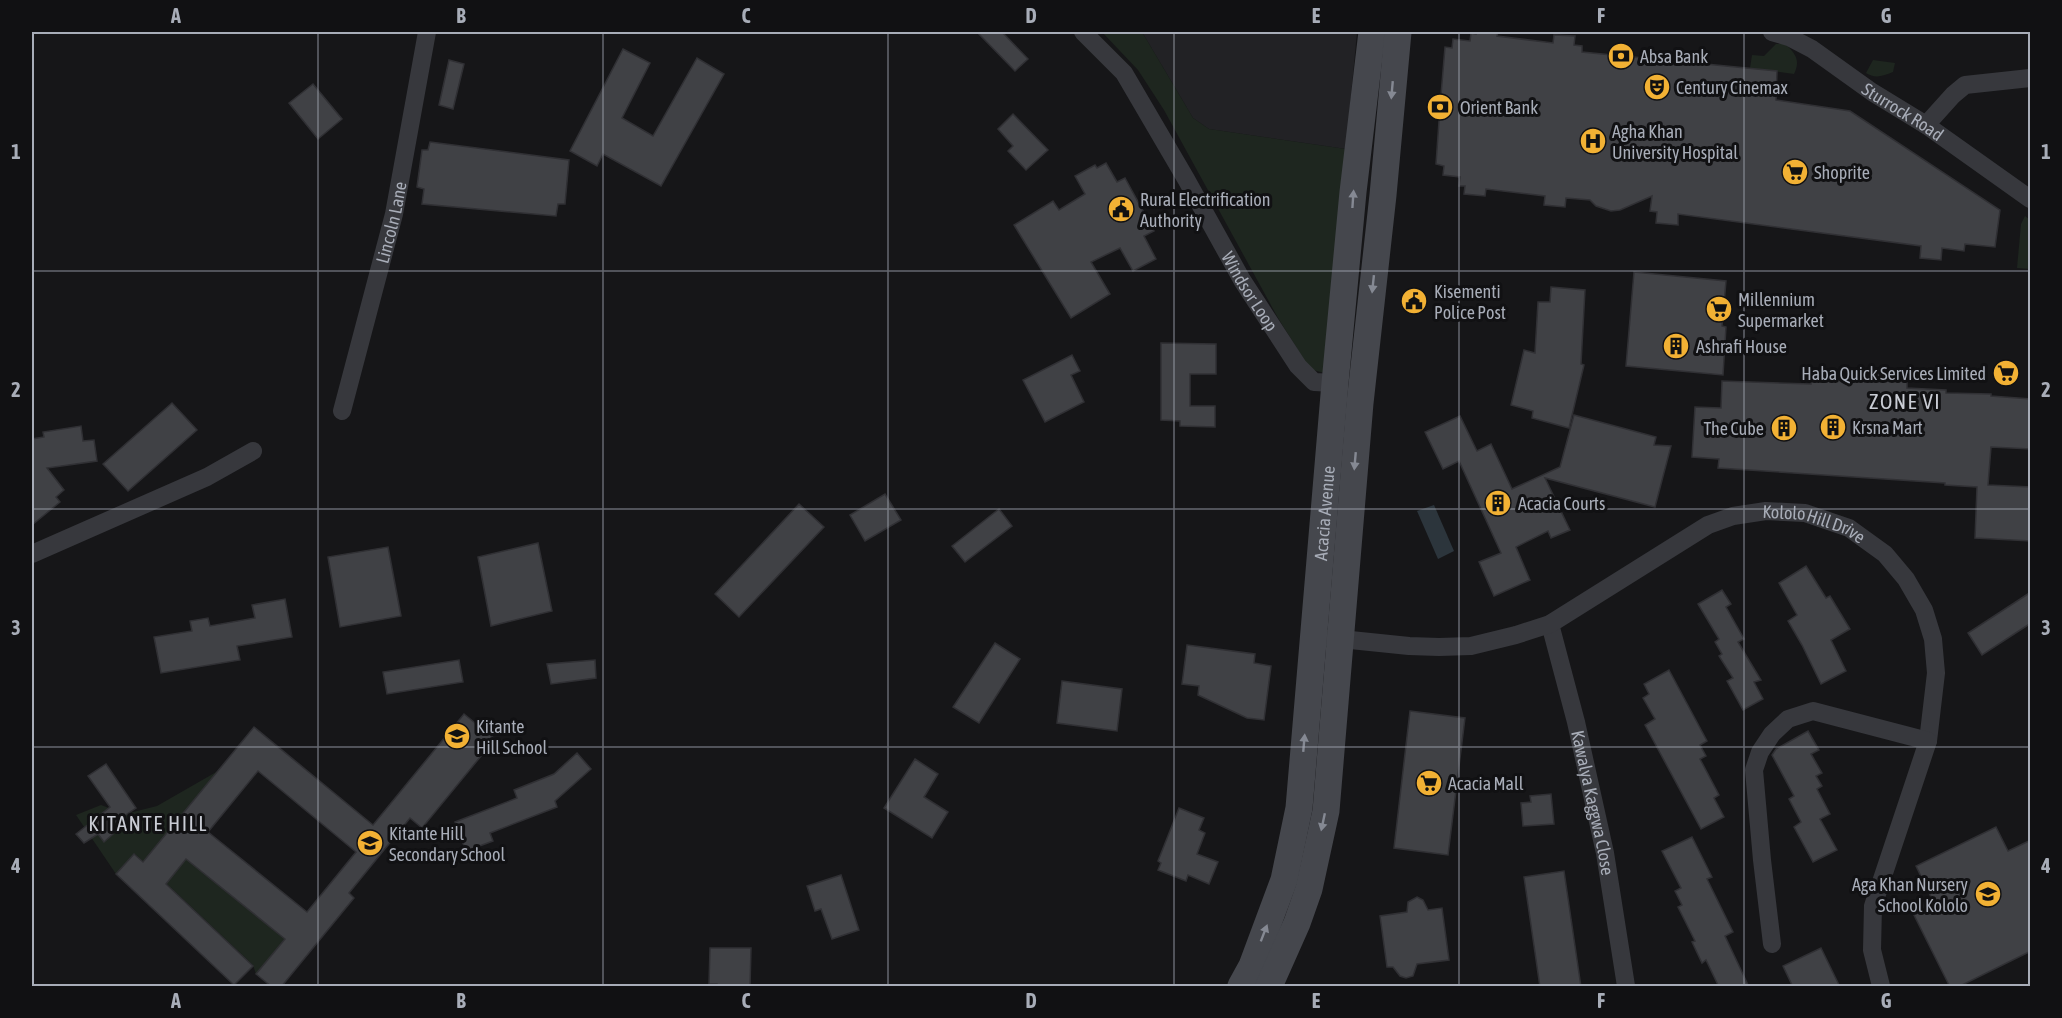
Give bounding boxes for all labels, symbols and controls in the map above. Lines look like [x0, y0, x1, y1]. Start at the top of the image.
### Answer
text: A [170, 4, 181, 27]
text: B [456, 4, 466, 27]
text: C [742, 4, 751, 27]
text: D [1025, 4, 1037, 27]
text: E [1312, 4, 1321, 27]
text: F [1597, 4, 1605, 27]
text: G [1881, 4, 1892, 27]
bank icon: Absa Bank [1606, 41, 1636, 71]
place label: Absa Bank [1640, 46, 1708, 67]
theatre icon: Century Cinemax [1642, 72, 1672, 102]
place label: Century Cinemax [1676, 77, 1788, 98]
street label: Sturrock Road [1858, 78, 1948, 145]
one-way arrow [1387, 80, 1397, 99]
bank icon: Orient Bank [1425, 92, 1455, 122]
place label: Orient Bank [1460, 97, 1538, 118]
place label: Agha Khan University Hospital [1612, 121, 1738, 163]
hospital icon: Agha Khan University Hospital [1578, 126, 1608, 156]
text: 1 [11, 140, 21, 163]
text: 1 [2041, 140, 2051, 163]
supermarket icon: Shoprite [1780, 157, 1810, 187]
place label: Shoprite [1814, 162, 1870, 183]
street label: Lincoln Lane [371, 180, 410, 265]
place label: Rural Electrification Authority [1140, 189, 1271, 231]
one-way arrow [1348, 190, 1358, 209]
public building icon: Rural Electrification Authority [1106, 194, 1136, 224]
street label: Windsor Loop [1218, 248, 1283, 335]
one-way arrow [1369, 274, 1378, 293]
place label: Kisementi Police Post [1434, 281, 1506, 323]
public building icon: Kisementi Police Post [1399, 286, 1429, 316]
place label: Millennium Supermarket [1738, 289, 1824, 331]
supermarket icon: Millennium Supermarket [1704, 294, 1734, 324]
building icon: Ashrafi House [1661, 331, 1691, 361]
place label: Ashrafi House [1696, 336, 1787, 357]
supermarket icon: Haba Quick Services Limited [1991, 358, 2021, 388]
place label: Haba Quick Services Limited [1801, 363, 1986, 384]
text: 2 [11, 378, 21, 401]
text: 2 [2041, 378, 2051, 401]
district label: ZONE VI [1869, 389, 1941, 413]
building icon: Krsna Mart [1818, 412, 1848, 442]
building icon: The Cube [1769, 413, 1799, 443]
place label: Krsna Mart [1852, 417, 1923, 438]
place label: The Cube [1704, 418, 1764, 439]
one-way arrow [1350, 452, 1360, 471]
street label: Acacia Avenue [1309, 465, 1338, 562]
building icon: Acacia Courts [1483, 488, 1513, 518]
place label: Acacia Courts [1518, 493, 1605, 514]
street label: Kololo Hill Drive [1762, 500, 1870, 547]
text: 3 [11, 616, 21, 639]
text: 3 [2041, 616, 2051, 639]
place label: Kitante Hill School [476, 716, 547, 758]
school or university icon: Kitante Hill School [442, 721, 472, 751]
street label: Kawalya Kaggwa Close [1568, 728, 1619, 877]
one-way arrow [1300, 734, 1309, 753]
supermarket icon: Acacia Mall [1414, 768, 1444, 798]
place label: Acacia Mall [1448, 773, 1524, 794]
district label: KITANTE HILL [88, 811, 208, 835]
one-way arrow [1318, 813, 1328, 831]
place label: Kitante Hill Secondary School [389, 823, 505, 865]
school or university icon: Kitante Hill Secondary School [355, 828, 385, 858]
text: 4 [10, 854, 21, 877]
text: 4 [2040, 854, 2051, 877]
place label: Aga Khan Nursery School Kololo [1852, 874, 1968, 916]
school or university icon: Aga Khan Nursery School Kololo [1973, 879, 2003, 909]
one-way arrow [1260, 924, 1269, 942]
text: A [170, 989, 181, 1012]
text: B [456, 989, 466, 1012]
text: C [742, 989, 751, 1012]
text: D [1025, 989, 1037, 1012]
text: E [1312, 989, 1321, 1012]
text: F [1597, 989, 1605, 1012]
text: G [1881, 989, 1892, 1012]

